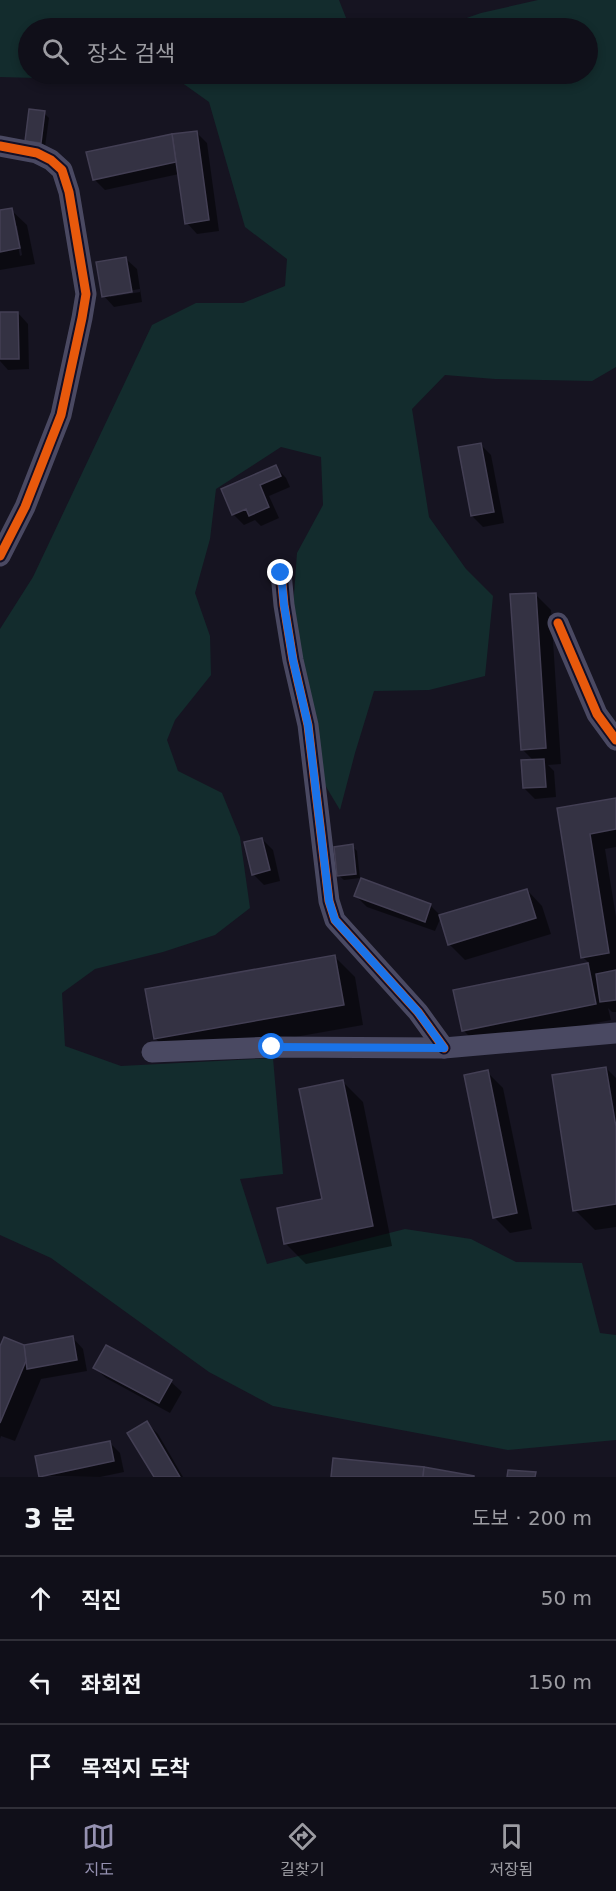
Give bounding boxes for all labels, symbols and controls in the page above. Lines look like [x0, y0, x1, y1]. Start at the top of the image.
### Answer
search box [18, 18, 598, 84]
icon: search [39, 35, 72, 68]
text: 장소 검색 [87, 41, 175, 66]
route end [267, 559, 293, 585]
route start [258, 1033, 284, 1059]
text: 3 분 [24, 1504, 75, 1534]
text: 도보 · 200 m [472, 1506, 592, 1530]
icon: ahead [24, 1582, 57, 1615]
text: 50 m [541, 1586, 592, 1610]
text: 직진 [81, 1588, 121, 1613]
icon: left [24, 1666, 57, 1699]
text: 150 m [528, 1670, 592, 1694]
text: 좌회전 [81, 1672, 142, 1697]
icon: arrive [24, 1750, 57, 1783]
text: 목적지 도착 [81, 1756, 190, 1781]
tab: 지도 [82, 1820, 115, 1880]
tab: 길찾기 [280, 1820, 324, 1880]
tab: 저장됨 [489, 1820, 534, 1880]

